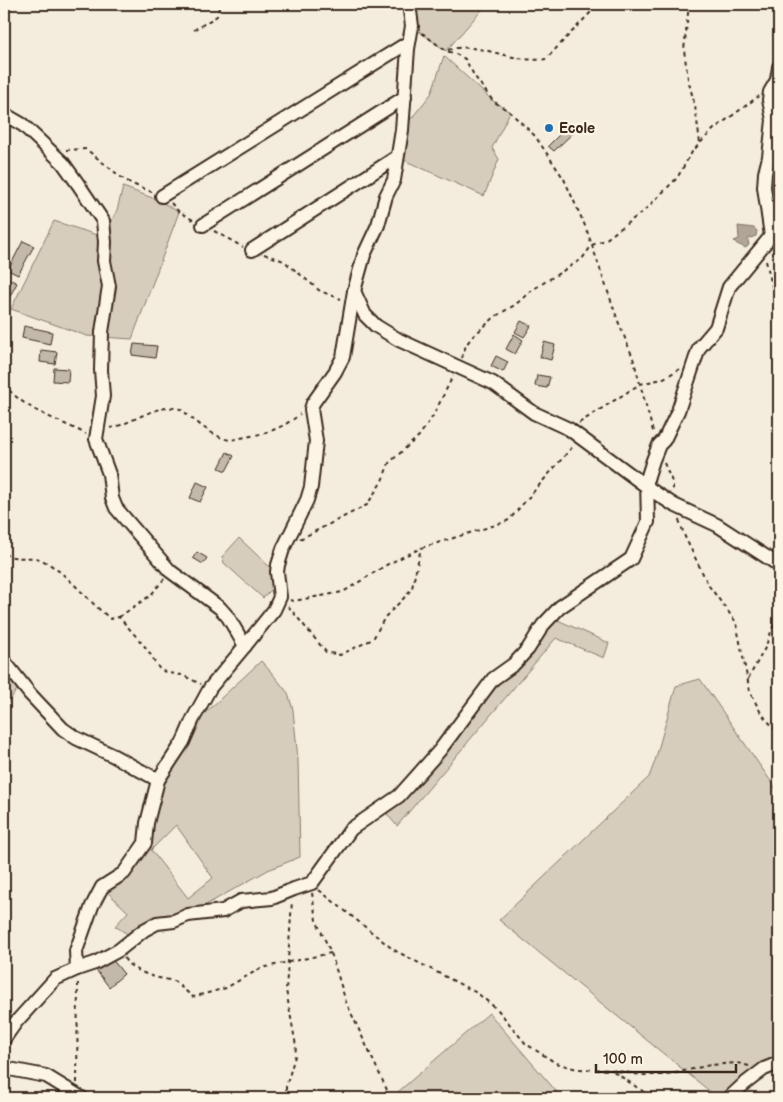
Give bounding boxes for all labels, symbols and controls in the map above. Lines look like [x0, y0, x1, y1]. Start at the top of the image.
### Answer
place label: Ecole [559, 120, 595, 137]
marker: Ecole [543, 122, 555, 134]
scale bar [596, 1042, 736, 1074]
text: 100 m [603, 1050, 643, 1069]

